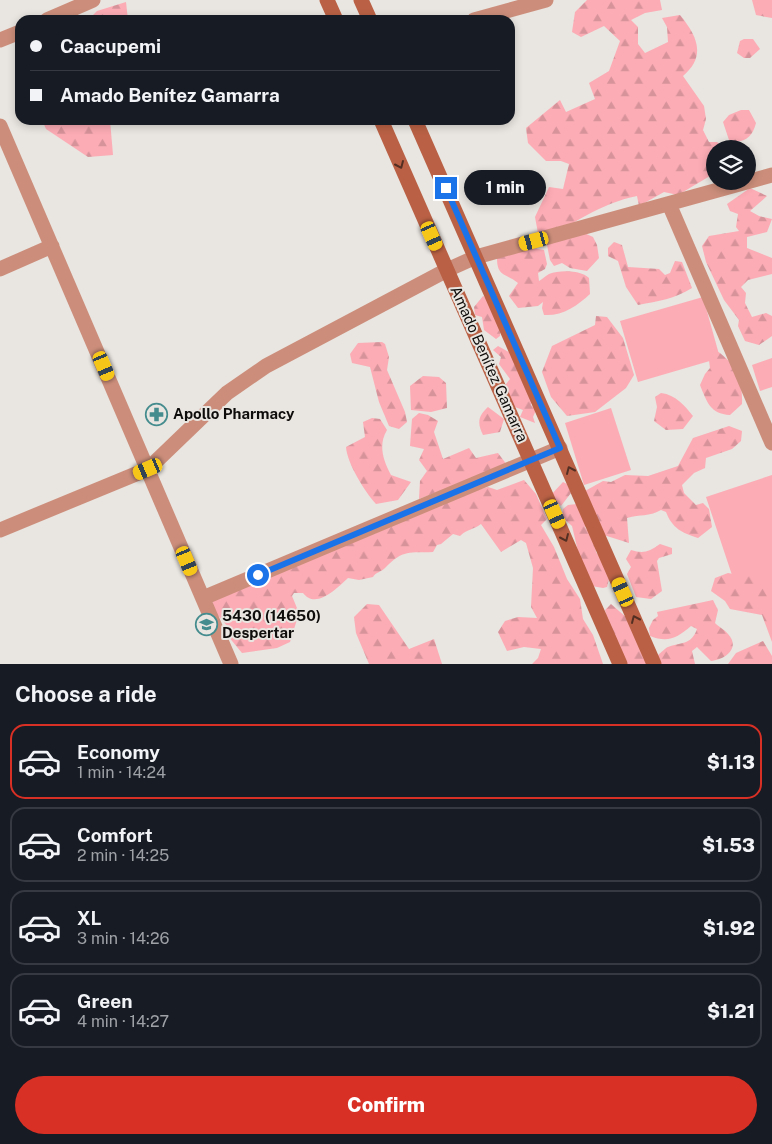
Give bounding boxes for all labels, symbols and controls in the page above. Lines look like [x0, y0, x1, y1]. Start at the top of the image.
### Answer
text: Caacupemi [60, 35, 161, 57]
text: Amado Benítez Gamarra [60, 84, 280, 106]
map controls [706, 140, 756, 190]
button: layers [706, 140, 756, 190]
one-way arrow [394, 160, 405, 169]
callout: 1 min [464, 170, 546, 206]
route end [435, 177, 457, 199]
text: 1 min [485, 178, 525, 197]
car [419, 219, 444, 253]
car [517, 230, 550, 252]
street label: Amado Benítez Gamarra [447, 283, 532, 444]
car [91, 349, 116, 383]
pharmacy icon: Apollo Pharmacy [145, 402, 169, 426]
place label: Apollo Pharmacy [173, 405, 295, 422]
car [131, 456, 164, 482]
one-way arrow [565, 466, 576, 475]
car [542, 497, 567, 531]
one-way arrow [559, 533, 570, 542]
car [174, 544, 199, 578]
route start [247, 564, 269, 586]
car [610, 575, 635, 609]
place label: 5430 (14650) Despertar [222, 607, 321, 641]
school or university icon: 5430 (14650) Despertar [194, 613, 218, 637]
one-way arrow [630, 615, 641, 624]
text: Choose a ride [15, 681, 157, 707]
icon: car [17, 739, 62, 784]
text: Economy [77, 741, 160, 763]
text: $1.13 [707, 751, 755, 773]
text: 1 min · 14:24 [77, 763, 166, 782]
icon: car [17, 822, 62, 867]
text: Comfort [77, 824, 153, 846]
text: $1.53 [702, 834, 755, 856]
text: 2 min · 14:25 [77, 846, 169, 865]
icon: car [17, 905, 62, 950]
text: XL [77, 907, 102, 929]
text: $1.92 [703, 917, 755, 939]
text: 3 min · 14:26 [77, 929, 169, 948]
icon: car [17, 988, 62, 1033]
text: Green [77, 990, 132, 1012]
text: $1.21 [707, 1000, 755, 1022]
text: 4 min · 14:27 [77, 1012, 169, 1031]
button: Confirm [15, 1076, 757, 1134]

